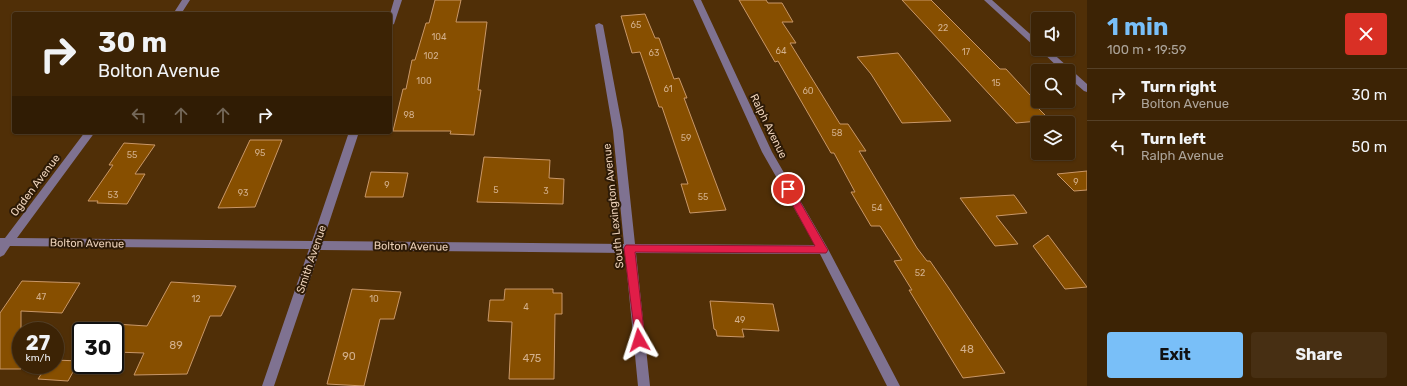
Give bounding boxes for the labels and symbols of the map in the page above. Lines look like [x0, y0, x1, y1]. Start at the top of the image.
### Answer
house number: 65 [631, 20, 641, 30]
house number: 22 [938, 23, 948, 33]
house number: 104 [431, 32, 447, 42]
house number: 64 [775, 46, 787, 56]
house number: 17 [962, 47, 971, 57]
house number: 63 [649, 48, 659, 58]
house number: 102 [424, 51, 438, 61]
house number: 100 [416, 76, 432, 86]
house number: 15 [991, 78, 1001, 88]
house number: 61 [663, 84, 673, 94]
house number: 60 [802, 86, 814, 96]
street label: Ralph Avenue [747, 92, 790, 161]
house number: 98 [403, 110, 415, 120]
house number: 58 [831, 128, 843, 138]
house number: 59 [681, 133, 691, 143]
street label: South Lexington Avenue [600, 143, 627, 269]
house number: 95 [255, 148, 265, 158]
house number: 55 [127, 150, 137, 160]
street label: Ogden Avenue [8, 152, 63, 219]
pin [771, 172, 805, 206]
house number: 9 [1073, 177, 1079, 187]
house number: 9 [384, 180, 390, 190]
house number: 5 [493, 185, 499, 195]
house number: 3 [543, 186, 549, 196]
house number: 93 [238, 188, 248, 198]
house number: 53 [108, 190, 118, 200]
house number: 55 [698, 192, 708, 202]
house number: 54 [872, 203, 883, 213]
street label: Smith Avenue [294, 223, 329, 295]
street label: Bolton Avenue [50, 236, 124, 251]
street label: Bolton Avenue [374, 239, 448, 254]
house number: 52 [915, 268, 925, 278]
house number: 47 [36, 292, 46, 302]
house number: 12 [191, 294, 201, 304]
house number: 10 [369, 294, 379, 304]
house number: 4 [523, 302, 529, 312]
house number: 49 [735, 315, 745, 325]
position arrow [618, 319, 660, 361]
speed limit sign: 30 [72, 322, 124, 374]
house number: 89 [169, 339, 183, 352]
house number: 48 [960, 343, 974, 356]
house number: 90 [342, 350, 356, 363]
house number: 475 [523, 352, 542, 365]

